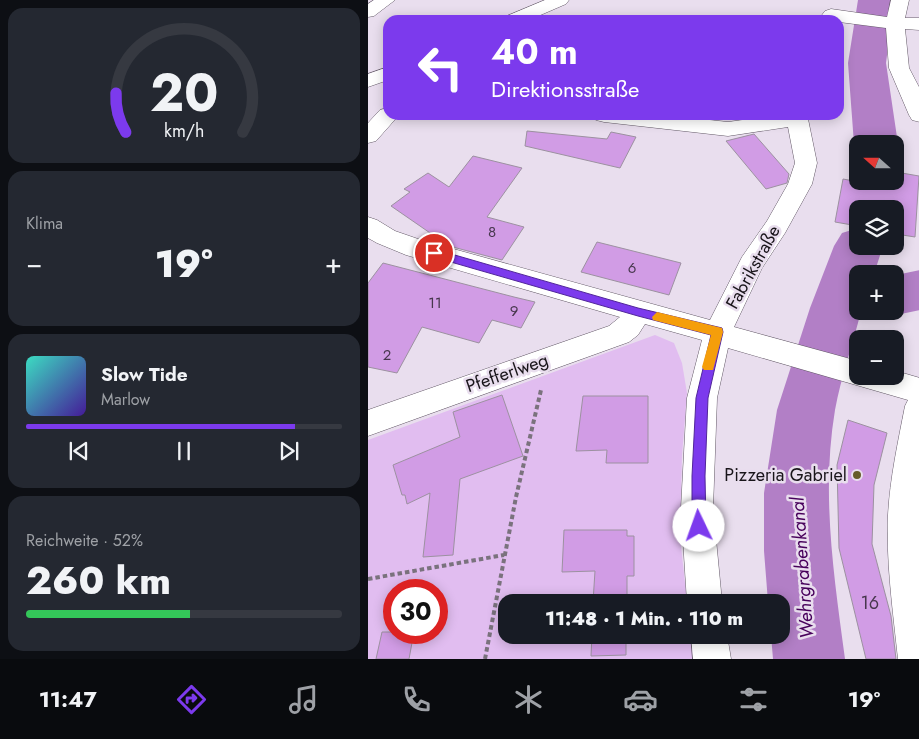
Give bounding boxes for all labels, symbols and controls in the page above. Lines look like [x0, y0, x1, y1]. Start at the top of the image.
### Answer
text: 40 m [491, 27, 578, 77]
icon: left [408, 35, 473, 100]
text: 20 [150, 55, 218, 131]
text: Direktionsstraße [491, 73, 639, 105]
text: km/h [164, 118, 204, 144]
north arrow [849, 135, 904, 190]
map controls [849, 135, 904, 385]
button: layers [849, 200, 904, 255]
text: Klima [26, 212, 63, 235]
street label: Fabrikstraße [719, 220, 787, 314]
house number: 8 [488, 221, 496, 243]
pin [413, 232, 455, 274]
text: 19° [155, 236, 213, 291]
icon: arrive [420, 239, 448, 267]
text: − [26, 243, 43, 284]
text: + [325, 243, 342, 284]
house number: 6 [628, 257, 636, 279]
button: + [849, 265, 904, 320]
house number: 11 [428, 292, 442, 314]
house number: 9 [510, 300, 518, 322]
button: − [849, 330, 904, 385]
house number: 2 [383, 344, 391, 366]
street label: Pfefferlweg [462, 347, 552, 399]
text: Slow Tide [101, 361, 188, 388]
text: Marlow [101, 388, 150, 411]
icon: previous [65, 437, 93, 465]
icon: pause [170, 437, 198, 465]
icon: next [275, 437, 303, 465]
place label: Pizzeria Gabriel [724, 462, 847, 488]
marker: Pizzeria Gabriel [851, 469, 863, 481]
water label: Wehrgrabenkanal [784, 495, 820, 640]
position arrow [672, 499, 724, 551]
text: Reichweite · 52% [26, 529, 143, 552]
text: 260 km [26, 553, 171, 608]
speed limit sign: 30 [383, 579, 448, 644]
house number: 16 [861, 590, 879, 616]
text: 11:48 · 1 Min. · 110 m [545, 605, 743, 632]
icon: directions [174, 682, 209, 717]
icon: music [286, 682, 321, 717]
icon: phone [399, 682, 434, 717]
icon: climate [511, 682, 546, 717]
icon: car [623, 682, 658, 717]
icon: filters [736, 682, 771, 717]
text: 11:47 [39, 683, 97, 715]
text: 19° [848, 683, 880, 715]

